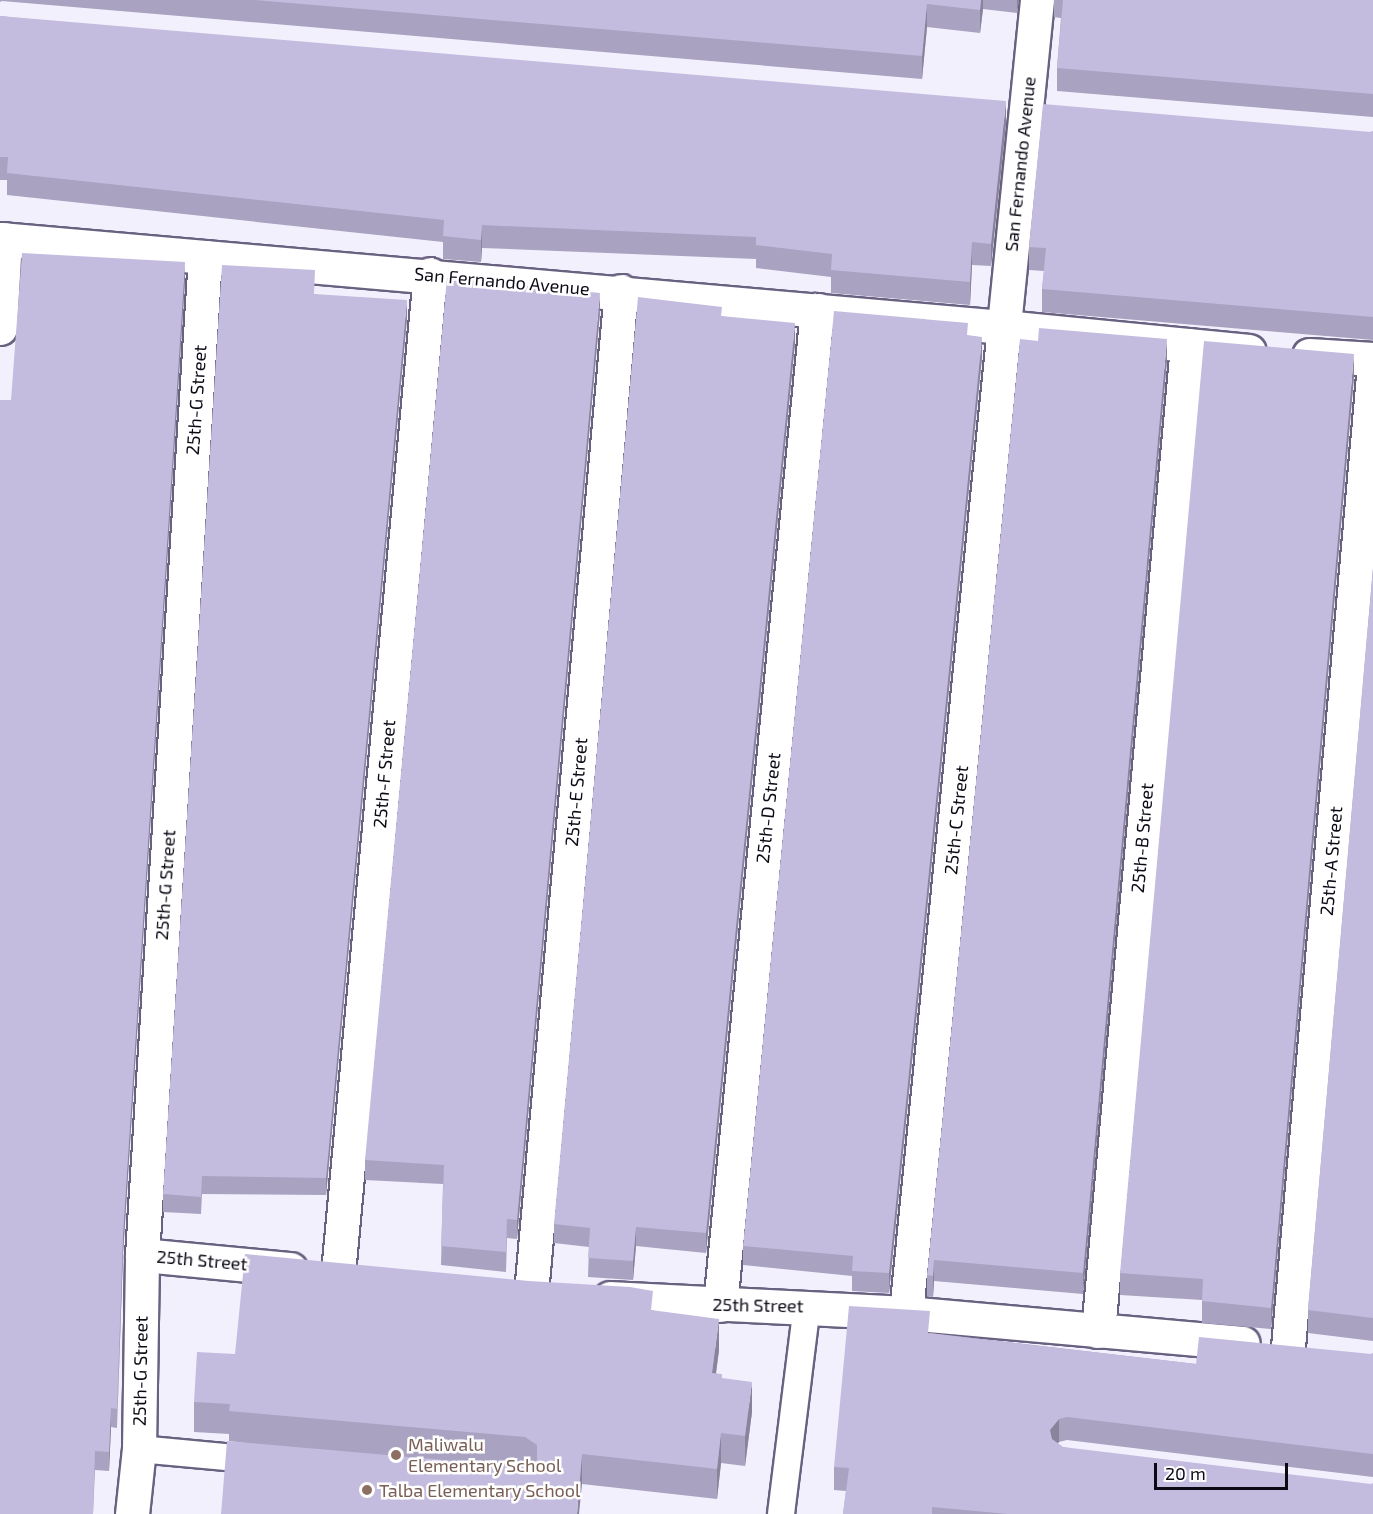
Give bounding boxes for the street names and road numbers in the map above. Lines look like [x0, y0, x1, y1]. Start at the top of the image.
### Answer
street label: San Fernando Avenue [1000, 75, 1040, 253]
street label: San Fernando Avenue [413, 263, 591, 299]
street label: 25th-G Street [181, 344, 211, 456]
street label: 25th-F Street [368, 719, 400, 829]
street label: 25th-E Street [560, 737, 592, 847]
street label: 25th-D Street [751, 752, 785, 864]
street label: 25th-C Street [940, 764, 972, 876]
street label: 25th-B Street [1126, 782, 1158, 894]
street label: 25th-A Street [1315, 805, 1347, 917]
street label: 25th-G Street [150, 829, 180, 941]
street label: 25th Street [156, 1245, 248, 1275]
street label: 25th Street [712, 1293, 804, 1317]
street label: 25th-G Street [128, 1316, 152, 1426]

